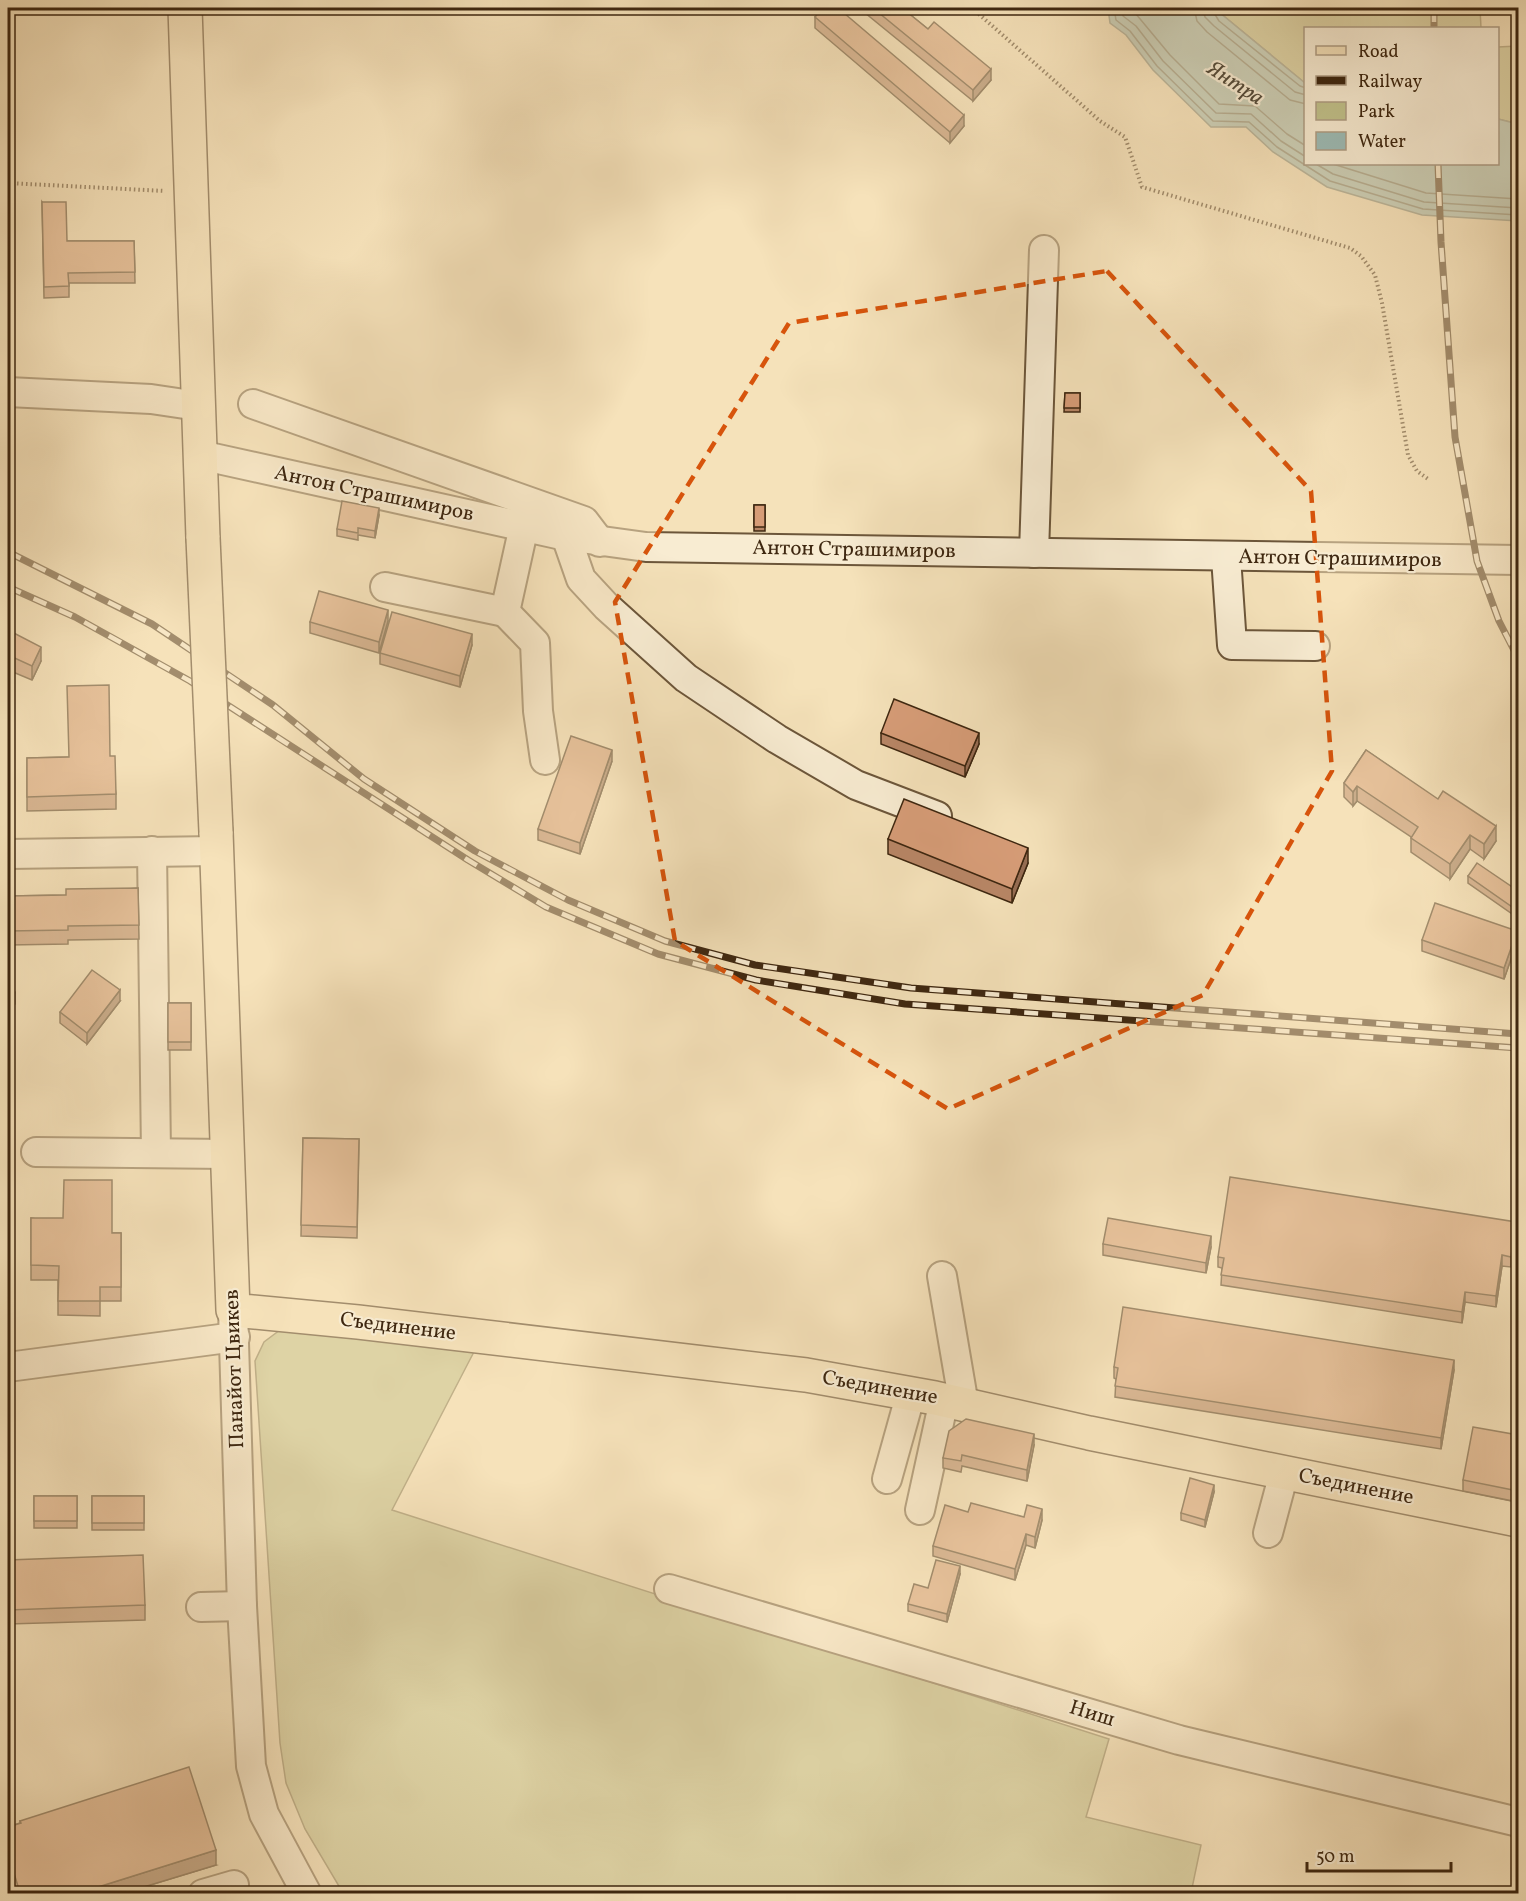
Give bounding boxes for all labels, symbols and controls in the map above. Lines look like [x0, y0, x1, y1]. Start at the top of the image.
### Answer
legend [1304, 27, 1499, 165]
text: Road [1358, 40, 1399, 65]
water label: Янтра [1200, 54, 1269, 114]
text: Railway [1358, 70, 1422, 95]
text: Park [1358, 100, 1395, 125]
text: Water [1358, 130, 1406, 155]
street label: Антон Страшимиров [272, 459, 476, 529]
street label: Антон Страшимиров [752, 534, 956, 566]
street label: Антон Страшимиров [1238, 543, 1442, 575]
street label: Панайот Цвикев [218, 1289, 252, 1449]
street label: Съединение [338, 1305, 458, 1349]
street label: Съединение [820, 1364, 940, 1412]
street label: Съединение [1296, 1462, 1416, 1512]
street label: Ниш [1066, 1693, 1118, 1735]
scale bar [1307, 1835, 1451, 1873]
text: 50 m [1316, 1845, 1355, 1870]

